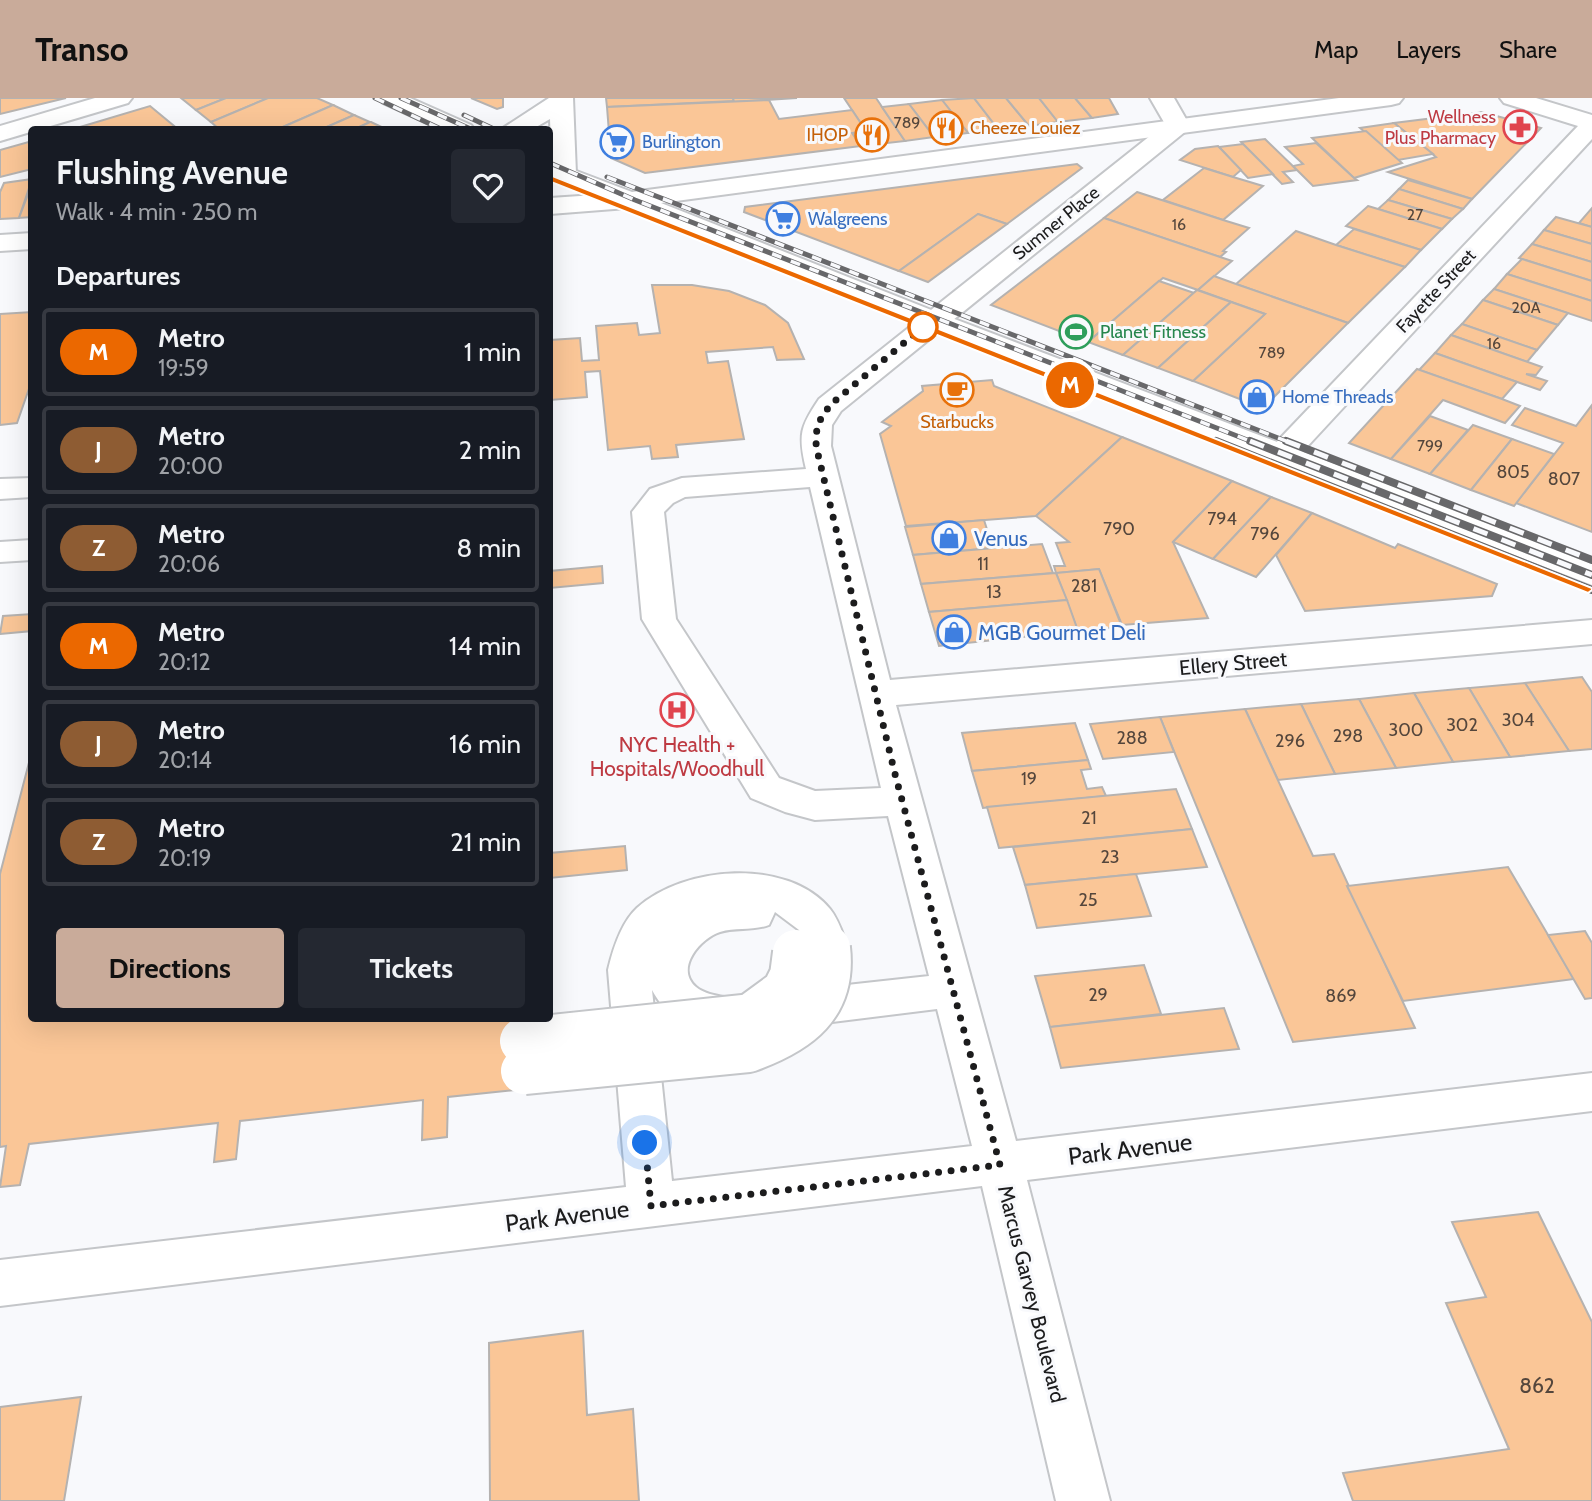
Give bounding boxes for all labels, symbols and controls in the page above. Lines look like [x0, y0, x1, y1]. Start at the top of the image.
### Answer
text: Transo [35, 29, 129, 69]
text: Map [1314, 35, 1358, 64]
text: Layers [1396, 35, 1461, 64]
text: Share [1499, 35, 1557, 64]
place label: Wellness Plus Pharmacy [1385, 106, 1496, 149]
pharmacy icon: Wellness Plus Pharmacy [1501, 108, 1539, 146]
restaurant icon: Cheeze Louiez [927, 109, 965, 147]
house number: 789 [894, 113, 920, 132]
restaurant icon: IHOP [853, 116, 891, 154]
place label: Cheeze Louiez [970, 117, 1081, 139]
supermarket icon: Burlington [598, 123, 636, 161]
place label: IHOP [807, 124, 848, 146]
place label: Burlington [642, 131, 721, 153]
button: heart [451, 149, 525, 223]
text: Flushing Avenue [56, 152, 288, 192]
street label: Sumner Place [1008, 181, 1104, 265]
text: Walk · 4 min · 250 m [56, 198, 258, 226]
supermarket icon: Walgreens [764, 200, 802, 238]
house number: 27 [1407, 205, 1423, 224]
place label: Walgreens [808, 208, 888, 230]
house number: 16 [1172, 215, 1186, 234]
street label: Fayette Street [1392, 245, 1480, 337]
text: Departures [56, 260, 180, 292]
house number: 20A [1511, 298, 1541, 317]
unlabelled marker [908, 312, 938, 342]
sports icon: Planet Fitness [1057, 313, 1095, 351]
place label: Planet Fitness [1100, 321, 1206, 343]
text: Metro [158, 322, 225, 354]
house number: 16 [1487, 334, 1501, 353]
text: 1 min [464, 336, 521, 368]
text: M [89, 337, 109, 366]
house number: 789 [1259, 343, 1285, 362]
text: 19:59 [158, 354, 209, 382]
line badge: M [1047, 362, 1093, 408]
text: M [1060, 370, 1080, 399]
cafe icon: Starbucks [938, 371, 976, 409]
shop icon: Home Threads [1238, 378, 1276, 416]
place label: Home Threads [1282, 386, 1393, 408]
place label: Starbucks [920, 411, 994, 433]
text: Metro [158, 420, 225, 452]
text: 2 min [459, 434, 521, 466]
text: J [95, 435, 102, 464]
house number: 799 [1417, 436, 1443, 455]
text: 20:00 [158, 452, 223, 480]
house number: 805 [1496, 461, 1530, 483]
house number: 807 [1548, 468, 1580, 490]
house number: 794 [1207, 508, 1237, 530]
text: Metro [158, 518, 225, 550]
house number: 790 [1103, 518, 1135, 540]
shop icon: Venus [930, 519, 968, 557]
house number: 796 [1250, 523, 1280, 545]
place label: Venus [974, 526, 1028, 551]
text: 8 min [457, 532, 521, 564]
text: Z [92, 533, 105, 562]
text: 20:06 [158, 550, 220, 578]
house number: 11 [977, 553, 989, 575]
house number: 281 [1071, 575, 1097, 597]
house number: 13 [986, 581, 1002, 603]
shop icon: MGB Gourmet Deli [935, 613, 973, 651]
text: Metro [158, 616, 225, 648]
place label: MGB Gourmet Deli [978, 620, 1146, 645]
text: 14 min [449, 630, 521, 662]
text: M [89, 631, 109, 660]
street label: Ellery Street [1178, 646, 1288, 680]
text: 20:12 [158, 648, 210, 676]
hospital icon: NYC Health + Hospitals/Woodhull [658, 691, 696, 729]
house number: 304 [1502, 709, 1534, 731]
text: Metro [158, 714, 225, 746]
house number: 302 [1446, 714, 1478, 736]
house number: 300 [1389, 719, 1423, 741]
house number: 298 [1333, 725, 1363, 747]
house number: 288 [1116, 727, 1148, 749]
text: 16 min [449, 728, 521, 760]
text: J [95, 729, 102, 758]
house number: 296 [1275, 730, 1305, 752]
place label: NYC Health + Hospitals/Woodhull [590, 732, 764, 781]
text: 20:14 [158, 746, 212, 774]
house number: 19 [1021, 768, 1037, 790]
house number: 21 [1081, 807, 1097, 829]
text: Metro [158, 812, 225, 844]
text: 21 min [450, 826, 521, 858]
text: Z [92, 827, 105, 856]
text: 20:19 [158, 844, 211, 872]
house number: 23 [1100, 846, 1120, 868]
house number: 25 [1078, 889, 1098, 911]
button: Directions [56, 928, 284, 1008]
button: Tickets [298, 928, 525, 1008]
house number: 29 [1088, 984, 1108, 1006]
house number: 869 [1325, 985, 1357, 1007]
your location [627, 1125, 662, 1160]
street label: Park Avenue [1066, 1127, 1194, 1171]
street label: Marcus Garvey Boulevard [993, 1183, 1071, 1405]
street label: Park Avenue [503, 1194, 631, 1238]
house number: 862 [1519, 1373, 1555, 1398]

